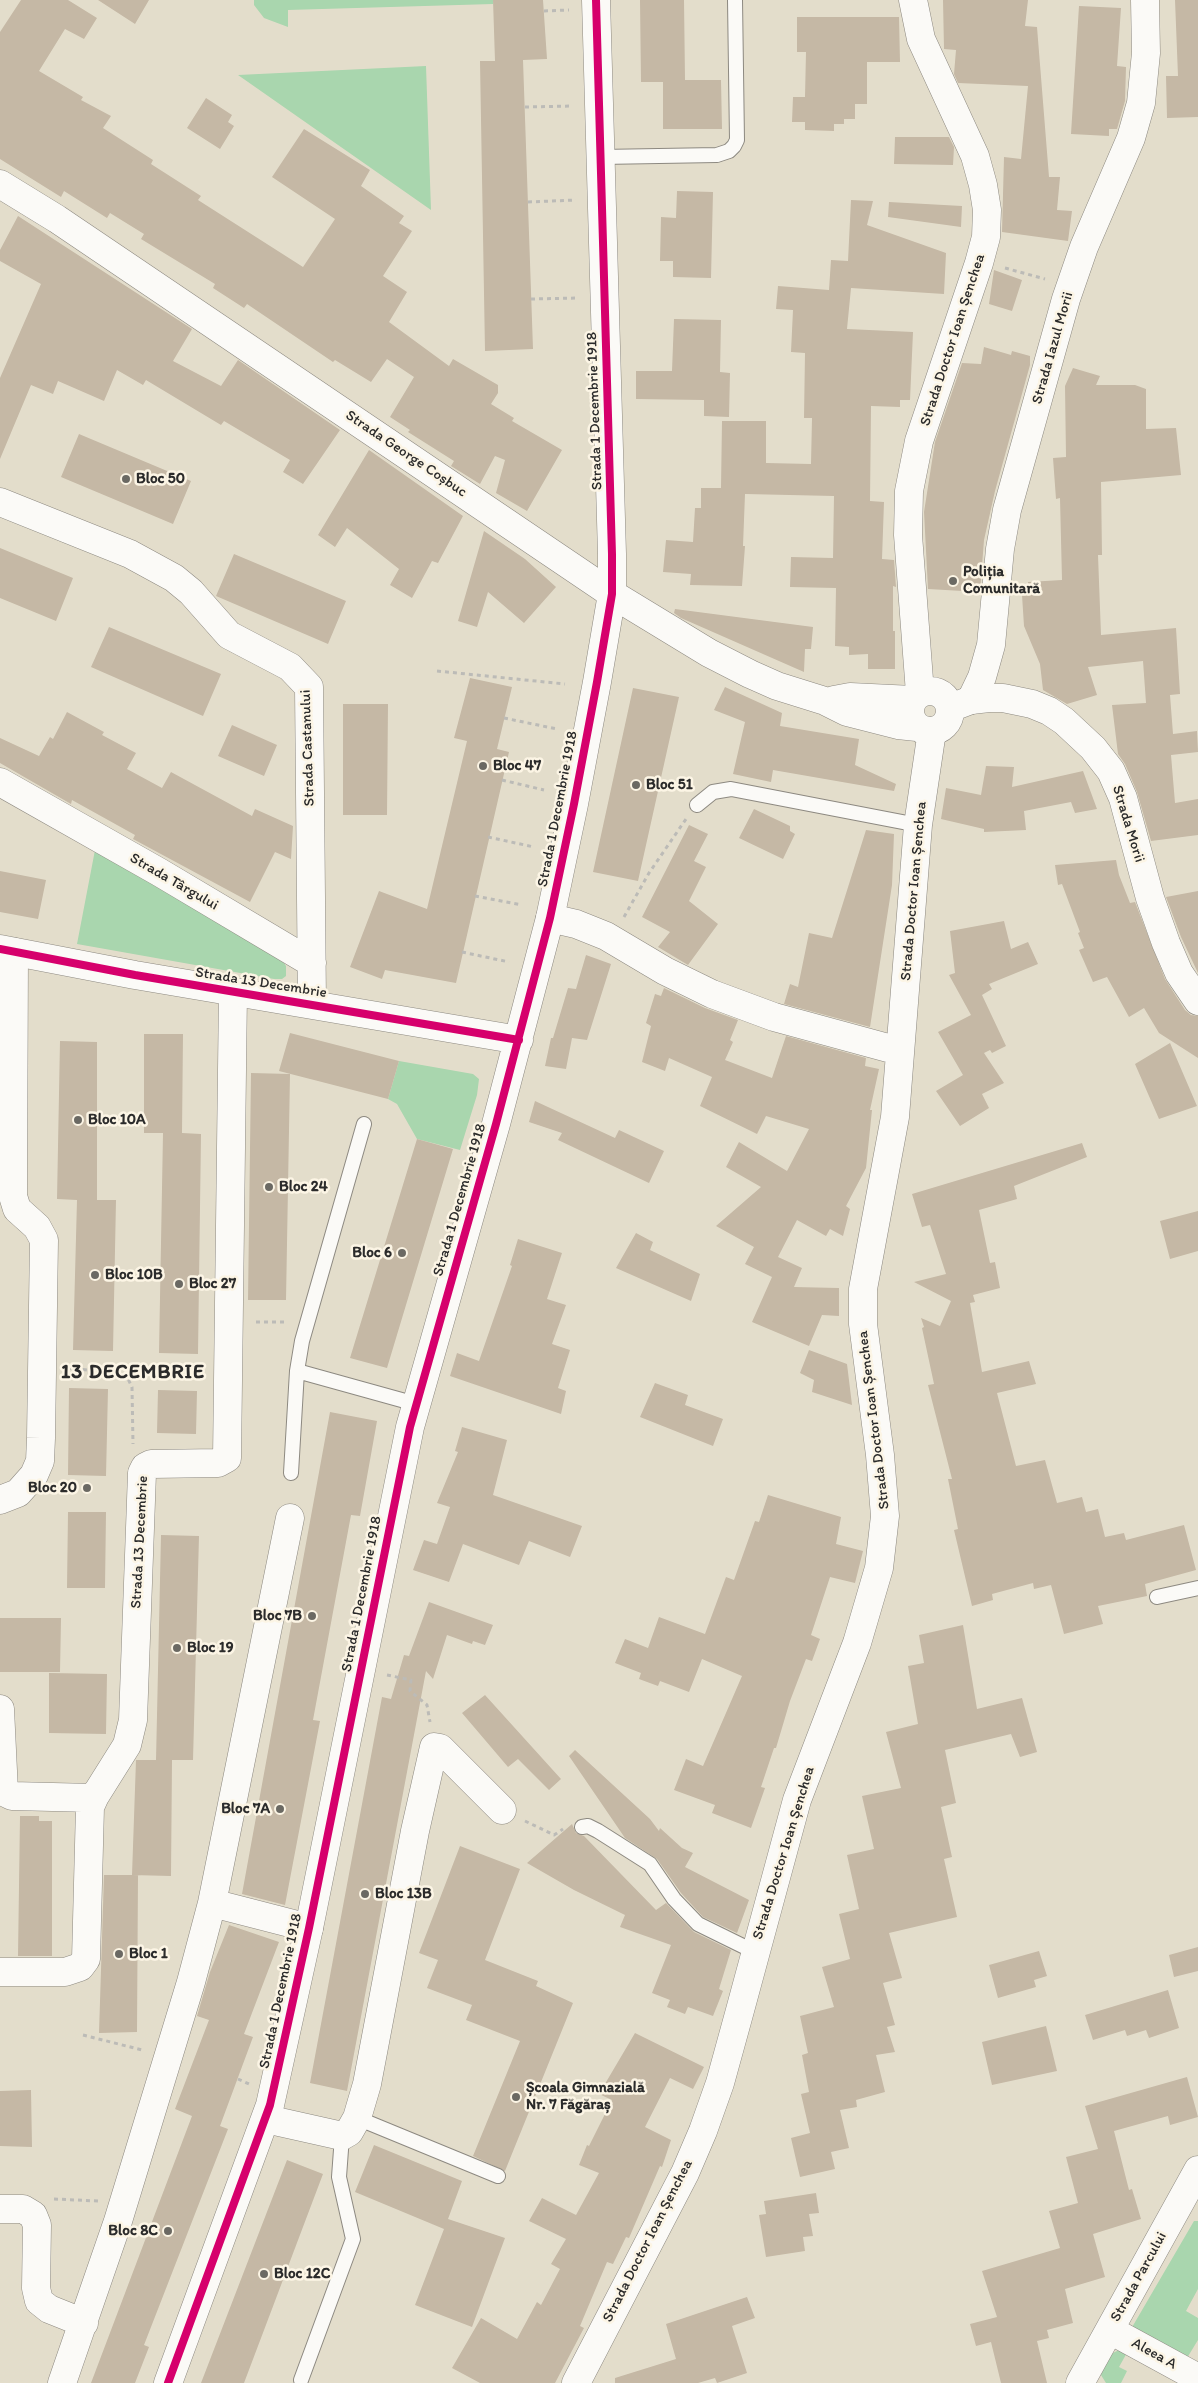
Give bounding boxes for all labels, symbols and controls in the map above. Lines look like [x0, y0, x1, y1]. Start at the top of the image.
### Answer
street label: Strada Doctor Ioan Șenchea [917, 252, 989, 428]
street label: Strada Iazul Morii [1028, 290, 1078, 406]
street label: Strada 1 Decembrie 1918 [583, 332, 607, 490]
street label: Strada George Coșbuc [342, 407, 470, 501]
place label: Bloc 50 [136, 470, 185, 488]
marker: Bloc 50 [120, 473, 132, 485]
place label: Poliția Comunitară [963, 563, 1040, 598]
marker: Poliția Comunitară [947, 575, 959, 587]
street label: Strada Castanului [297, 689, 319, 807]
street label: Strada 1 Decembrie 1918 [534, 730, 582, 888]
place label: Bloc 47 [493, 757, 541, 775]
marker: Bloc 47 [477, 760, 489, 772]
place label: Bloc 51 [646, 776, 693, 794]
marker: Bloc 51 [630, 779, 642, 791]
street label: Strada Morii [1108, 783, 1148, 865]
street label: Strada Doctor Ioan Șenchea [897, 801, 931, 981]
street label: Strada Târgului [126, 849, 222, 915]
street label: Strada 13 Decembrie [194, 964, 328, 1002]
place label: Bloc 10A [88, 1111, 146, 1129]
marker: Bloc 10A [72, 1114, 84, 1126]
street label: Strada 1 Decembrie 1918 [430, 1121, 490, 1279]
place label: Bloc 24 [279, 1178, 328, 1196]
marker: Bloc 24 [263, 1181, 275, 1193]
place label: Bloc 6 [352, 1244, 392, 1262]
marker: Bloc 6 [396, 1247, 408, 1259]
place label: Bloc 10B [105, 1266, 163, 1284]
marker: Bloc 10B [89, 1269, 101, 1281]
place label: Bloc 27 [189, 1275, 236, 1293]
marker: Bloc 27 [173, 1278, 185, 1290]
street label: Strada Doctor Ioan Șenchea [854, 1330, 894, 1510]
district label: 13 DECEMBRIE [59, 1361, 207, 1385]
street label: Strada 13 Decembrie [128, 1475, 152, 1609]
place label: Bloc 20 [28, 1479, 77, 1497]
marker: Bloc 20 [81, 1482, 93, 1494]
street label: Strada 1 Decembrie 1918 [338, 1515, 386, 1673]
place label: Bloc 7B [253, 1607, 302, 1625]
marker: Bloc 7B [306, 1610, 318, 1622]
place label: Bloc 19 [187, 1639, 234, 1657]
marker: Bloc 19 [171, 1642, 183, 1654]
street label: Strada Doctor Ioan Șenchea [749, 1764, 819, 1942]
place label: Bloc 7A [221, 1800, 270, 1818]
marker: Bloc 7A [274, 1803, 286, 1815]
place label: Bloc 13B [375, 1885, 432, 1903]
marker: Bloc 13B [359, 1888, 371, 1900]
street label: Strada 1 Decembrie 1918 [256, 1912, 306, 2070]
place label: Bloc 1 [129, 1945, 168, 1963]
marker: Bloc 1 [113, 1948, 125, 1960]
place label: Școala Gimnazială Nr. 7 Făgăraș [526, 2079, 645, 2114]
marker: Școala Gimnazială Nr. 7 Făgăraș [510, 2091, 522, 2103]
street label: Strada Doctor Ioan Șenchea [599, 2157, 697, 2325]
place label: Bloc 8C [108, 2222, 158, 2240]
marker: Bloc 8C [162, 2225, 174, 2237]
street label: Strada Parcului [1107, 2229, 1171, 2325]
place label: Bloc 12C [274, 2265, 330, 2283]
marker: Bloc 12C [258, 2268, 270, 2280]
street label: Aleea A [1128, 2334, 1180, 2374]

